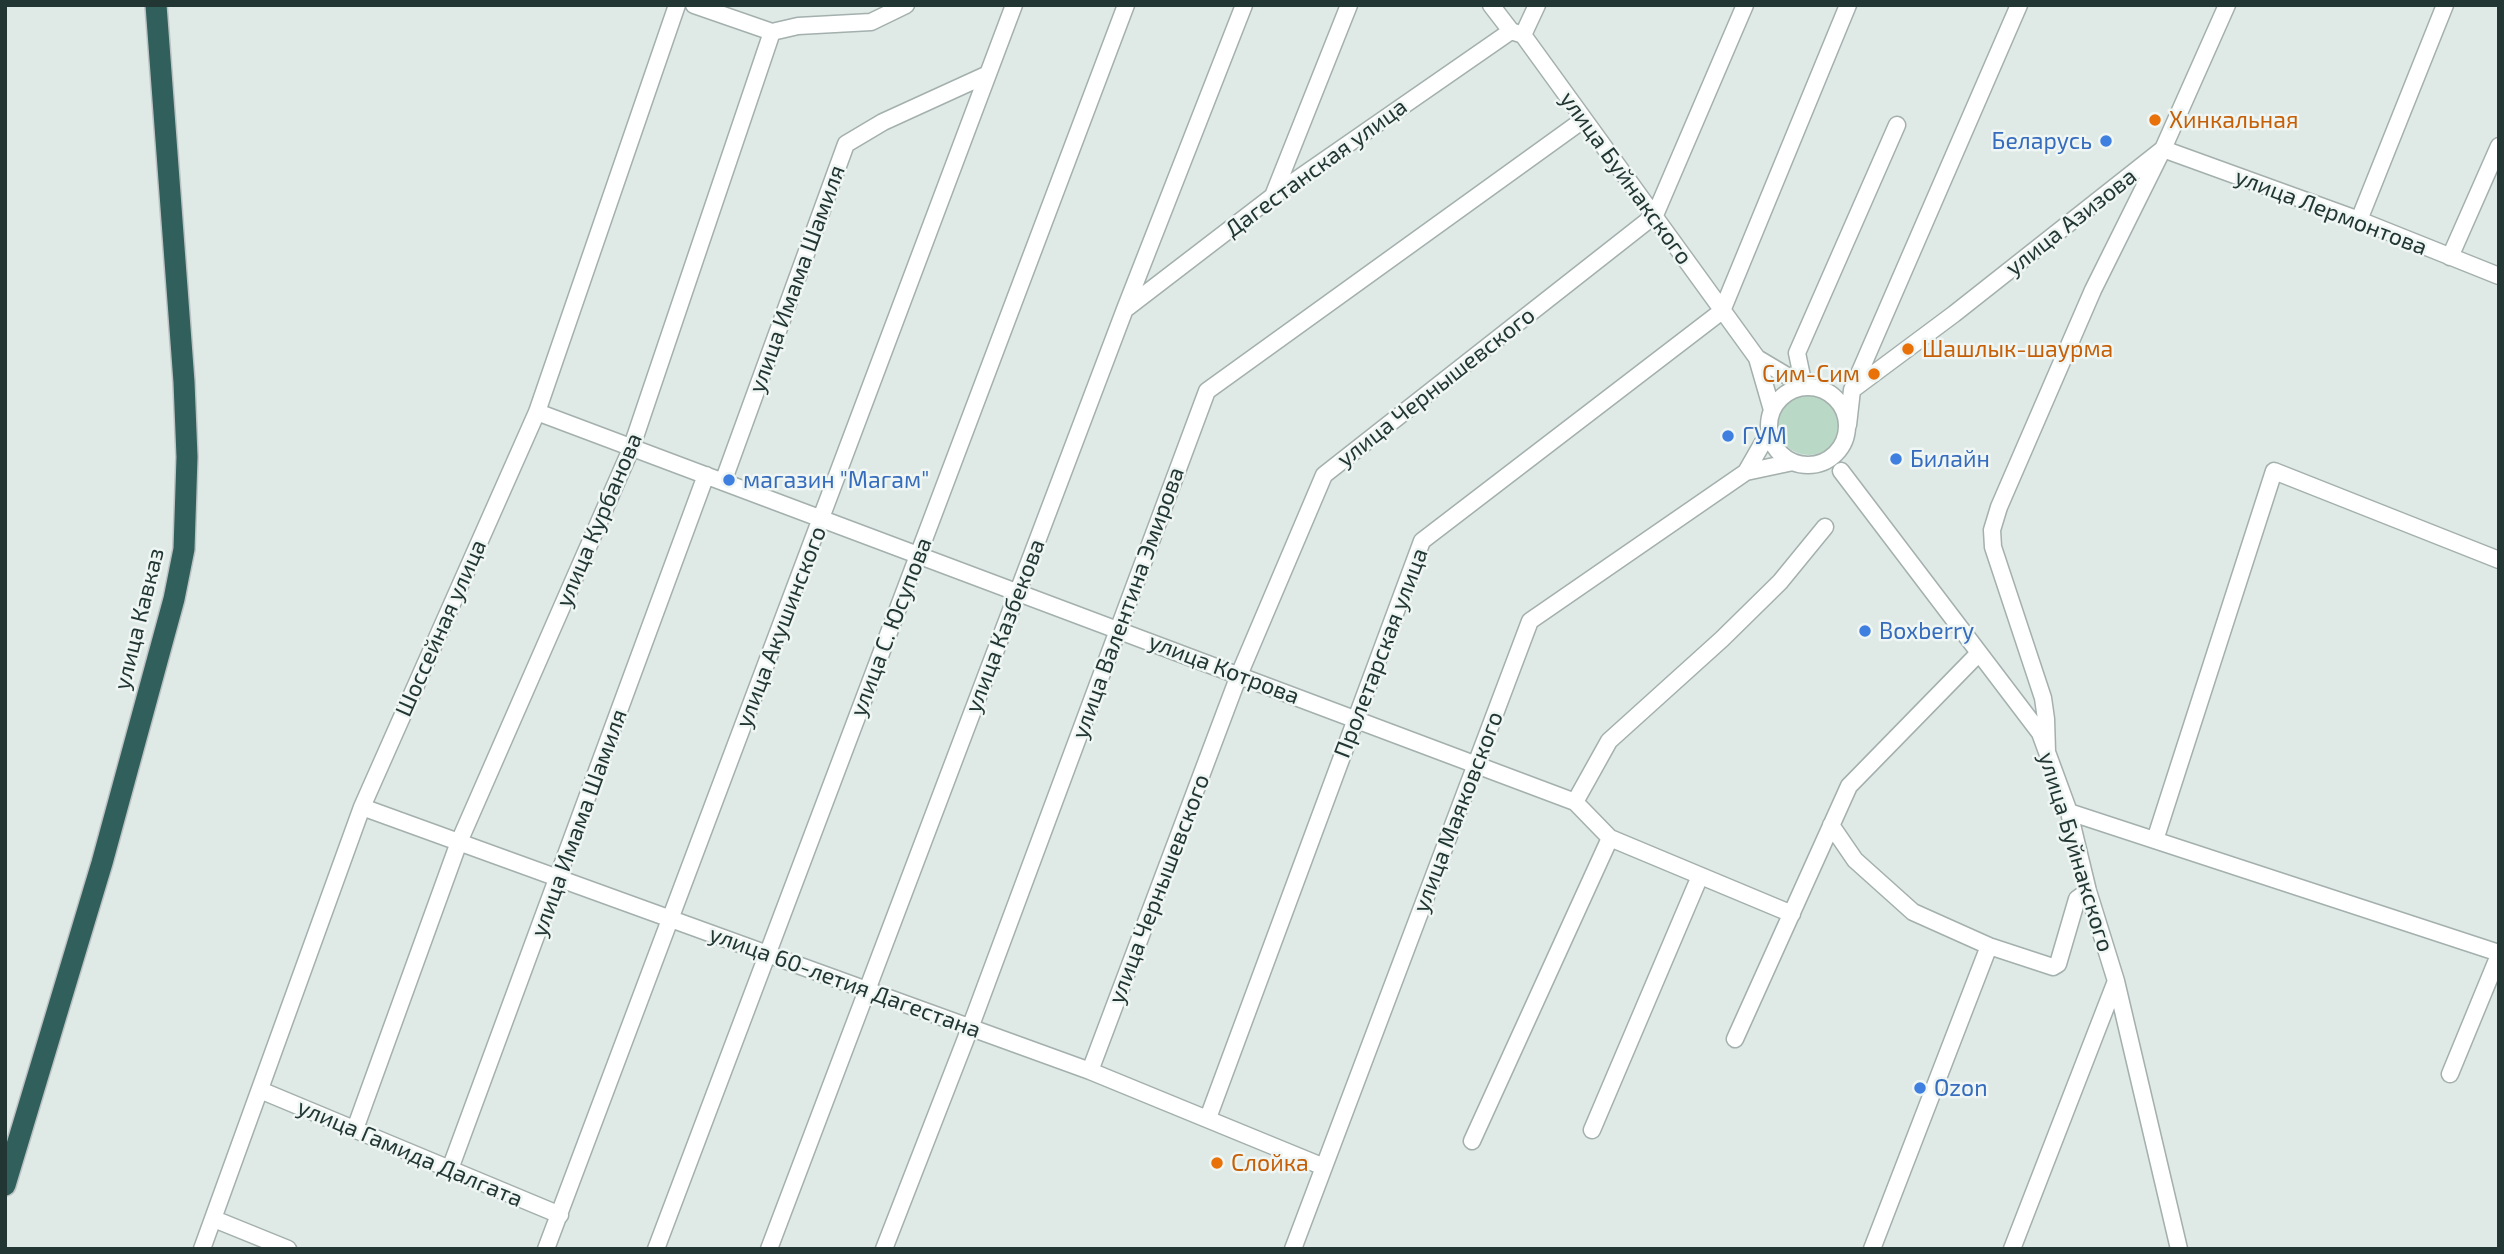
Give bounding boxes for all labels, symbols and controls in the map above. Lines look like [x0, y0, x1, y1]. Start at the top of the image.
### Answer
street label: улица Буйнакского [1554, 86, 1698, 270]
street label: Дагестанская улица [1220, 93, 1412, 243]
place label: Хинкальная [2169, 106, 2298, 134]
marker: Хинкальная [2147, 112, 2163, 128]
place label: Беларусь [1992, 127, 2092, 155]
marker: Беларусь [2098, 133, 2114, 149]
street label: улица Имама Шамиля [743, 161, 851, 397]
street label: улица Азизова [2000, 162, 2142, 282]
street label: улица Лермонтова [2231, 163, 2431, 261]
street label: улица Чернышевского [1332, 301, 1540, 473]
place label: Шашлык-шаурма [1922, 335, 2113, 363]
marker: Шашлык-шаурма [1900, 341, 1916, 357]
place label: Сим-Сим [1762, 360, 1860, 388]
marker: Сим-Сим [1866, 366, 1882, 382]
place label: ГУМ [1742, 422, 1787, 450]
marker: ГУМ [1720, 428, 1736, 444]
street label: улица Курбанова [550, 429, 648, 611]
place label: Билайн [1910, 445, 1990, 473]
marker: Билайн [1888, 451, 1904, 467]
street label: улица Валентина Эмирова [1066, 463, 1190, 743]
place label: магазин "Магам" [743, 466, 929, 494]
marker: магазин "Магам" [721, 472, 737, 488]
street label: улица Акушинского [730, 522, 832, 732]
street label: улица С. Юсупова [844, 534, 938, 720]
street label: Шоссейная улица [390, 535, 492, 721]
street label: улица Казбекова [959, 535, 1051, 717]
street label: Пролетарская улица [1328, 544, 1434, 762]
street label: улица Кавказ [108, 545, 170, 693]
place label: Boxberry [1879, 617, 1974, 645]
marker: Boxberry [1857, 623, 1873, 639]
street label: улица Котрова [1145, 628, 1303, 710]
street label: улица Имама Шамиля [525, 705, 633, 941]
street label: улица Маяковского [1407, 708, 1509, 916]
street label: улица Буйнакского [2032, 749, 2120, 955]
street label: улица Чернышевского [1102, 770, 1216, 1008]
street label: улица 60-летия Дагестана [706, 920, 984, 1044]
place label: Ozon [1934, 1074, 1987, 1102]
marker: Ozon [1912, 1080, 1928, 1096]
street label: улица Гамида Далгата [293, 1093, 527, 1213]
place label: Слойка [1231, 1149, 1309, 1177]
marker: Слойка [1209, 1155, 1225, 1171]

